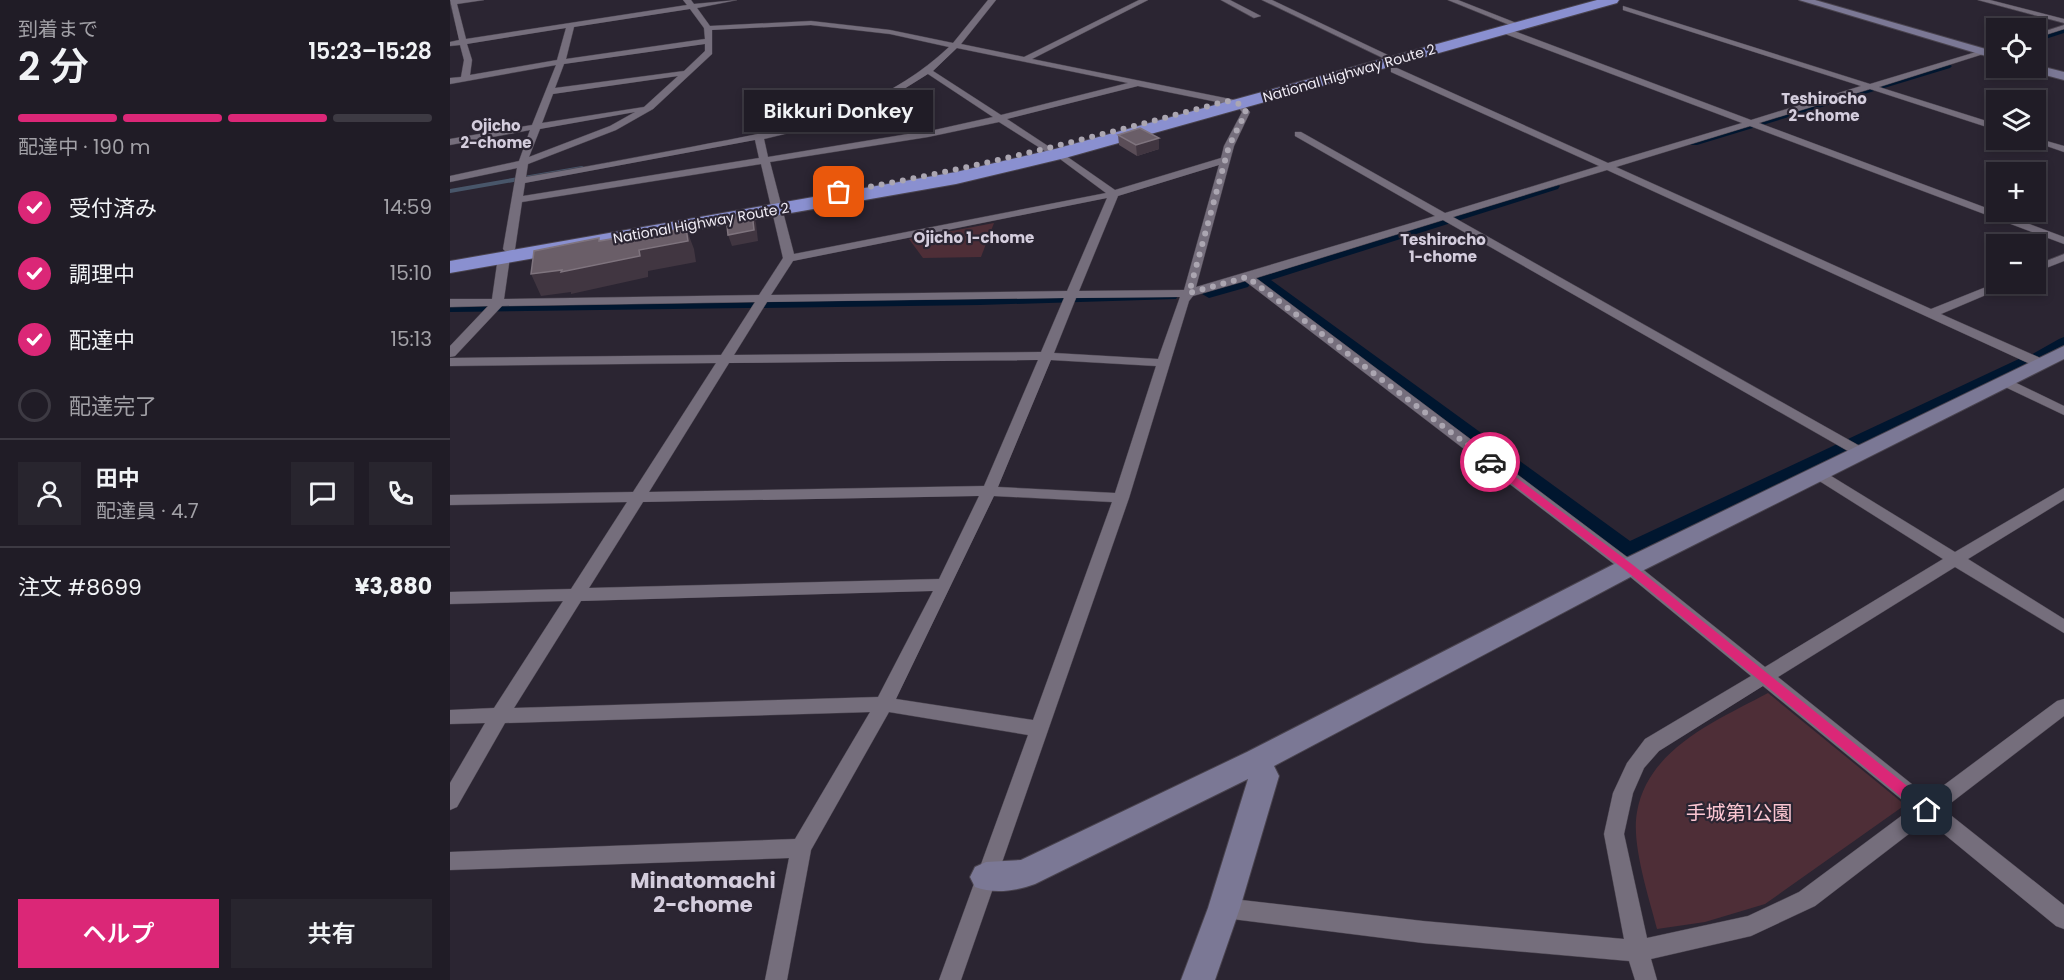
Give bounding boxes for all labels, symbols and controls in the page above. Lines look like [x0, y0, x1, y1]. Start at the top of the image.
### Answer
text: 到着まで [18, 15, 98, 43]
map controls [1986, 18, 2046, 294]
button: locate [1986, 18, 2046, 78]
text: 15:23–15:28 [308, 36, 432, 67]
text: 2 分 [18, 39, 89, 94]
street label: National Highway Route 2 [1260, 39, 1438, 107]
district label: Teshirocho 2-chome [1781, 88, 1867, 126]
callout: Bikkuri Donkey [744, 90, 934, 132]
button: layers [1986, 90, 2046, 150]
text: Bikkuri Donkey [764, 97, 913, 125]
district label: Ojicho 2-chome [460, 115, 532, 153]
text: 配達中 · 190 m [18, 133, 150, 161]
button: + [1986, 162, 2046, 222]
pin [813, 166, 864, 217]
icon: bag [822, 175, 855, 208]
icon: check [18, 191, 51, 224]
text: 受付済み [69, 193, 157, 224]
text: 14:59 [384, 193, 432, 221]
street label: National Highway Route 2 [611, 198, 791, 248]
district label: Ojicho 1-chome [914, 227, 1034, 248]
district label: Teshirocho 1-chome [1400, 229, 1486, 267]
button: − [1986, 234, 2046, 294]
icon: check [18, 257, 51, 290]
text: 調理中 [69, 259, 135, 290]
text: 15:10 [390, 259, 432, 287]
icon: check [18, 323, 51, 356]
text: 配達中 [69, 325, 135, 356]
text: 15:13 [391, 325, 432, 353]
text: 配達完了 [69, 391, 157, 422]
courier [1460, 432, 1520, 492]
icon: car [1474, 446, 1507, 479]
button: person [18, 462, 81, 525]
button: chat [291, 462, 354, 525]
button: phone [369, 462, 432, 525]
text: 田中 [96, 463, 140, 494]
text: 配達員 · 4.7 [96, 497, 199, 525]
text: ¥3,880 [355, 571, 432, 602]
text: 注文 #8699 [18, 572, 142, 603]
pin [1901, 784, 1952, 835]
icon: home [1910, 793, 1943, 826]
park label: 手城第1公園 [1686, 799, 1792, 827]
district label: Minatomachi 2-chome [630, 866, 776, 919]
button: ヘルプ [18, 899, 219, 968]
button: 共有 [231, 899, 432, 968]

